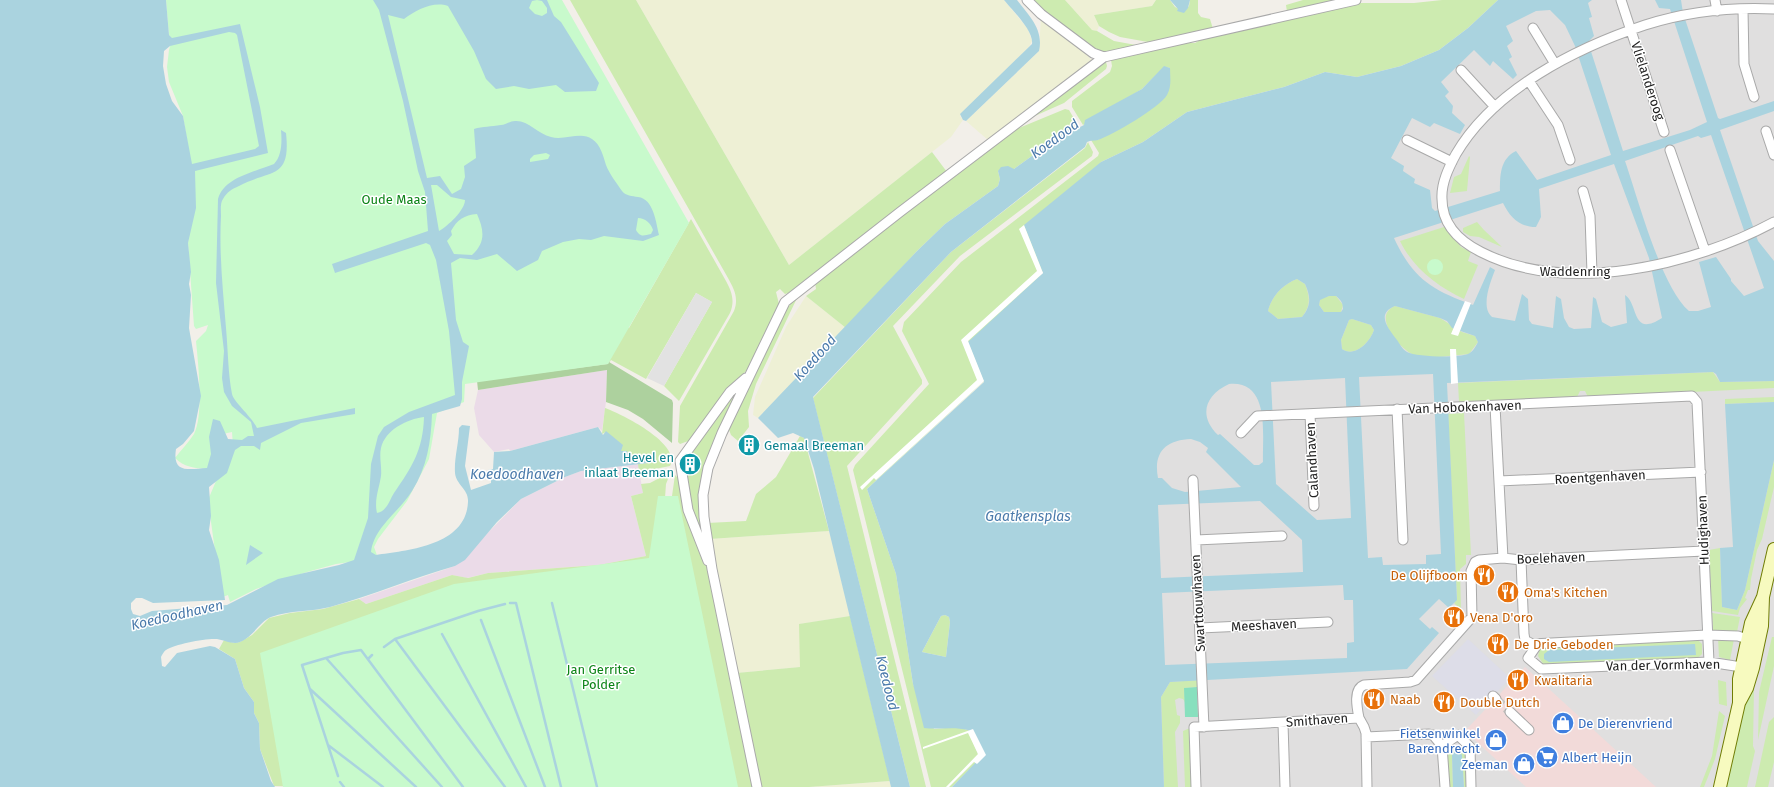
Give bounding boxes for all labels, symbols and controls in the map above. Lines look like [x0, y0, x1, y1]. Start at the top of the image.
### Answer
street label: Vlielanderoog [1628, 40, 1668, 122]
water label: Koedood [1027, 116, 1083, 162]
park label: Oude Maas [361, 192, 427, 207]
street label: Waddenring [1540, 264, 1611, 279]
water label: Koedood [790, 332, 840, 384]
street label: Van Hobokenhaven [1408, 398, 1522, 416]
street label: Calandhaven [1303, 422, 1321, 498]
building icon: Gemaal Breeman [736, 432, 762, 458]
place label: Gemaal Breeman [764, 438, 864, 453]
place label: Hevel en inlaat Breeman [584, 450, 674, 480]
building icon: Hevel en inlaat Breeman [677, 451, 703, 477]
water label: Koedoodhaven [470, 466, 564, 483]
street label: Roentgenhaven [1554, 467, 1646, 487]
street label: Hudighaven [1694, 495, 1712, 565]
water label: Gaatkensplas [985, 508, 1071, 525]
street label: Boelehaven [1516, 549, 1586, 567]
street label: Swarttouwhaven [1188, 554, 1208, 652]
restaurant icon: De Olijfboom [1471, 562, 1497, 588]
place label: De Olijfboom [1391, 568, 1468, 583]
restaurant icon: Oma's Kitchen [1495, 579, 1521, 605]
place label: Oma's Kitchen [1524, 585, 1608, 600]
water label: Koedoodhaven [129, 596, 225, 634]
restaurant icon: Vena D'oro [1441, 604, 1467, 630]
place label: Vena D'oro [1470, 610, 1533, 625]
street label: Meeshaven [1231, 616, 1297, 634]
restaurant icon: De Drie Geboden [1485, 631, 1511, 657]
place label: De Drie Geboden [1514, 637, 1614, 652]
water label: Koedood [872, 654, 902, 712]
street label: Van der Vormhaven [1606, 657, 1720, 673]
park label: Jan Gerritse Polder [567, 662, 635, 692]
restaurant icon: Kwalitaria [1505, 667, 1531, 693]
place label: Kwalitaria [1534, 673, 1593, 688]
restaurant icon: Naab [1361, 686, 1387, 712]
restaurant icon: Double Dutch [1431, 689, 1457, 715]
place label: Naab [1390, 692, 1421, 707]
place label: Double Dutch [1460, 695, 1540, 710]
street label: Smithaven [1285, 710, 1349, 730]
shop icon: De Dierenvriend [1550, 710, 1576, 736]
place label: De Dierenvriend [1578, 716, 1673, 731]
place label: Fietsenwinkel Barendrecht [1400, 726, 1480, 756]
shop icon: Fietsenwinkel Barendrecht [1483, 727, 1509, 753]
supermarket icon: Albert Heijn [1534, 744, 1560, 770]
place label: Albert Heijn [1562, 750, 1632, 765]
shop icon: Zeeman [1511, 751, 1537, 777]
place label: Zeeman [1461, 757, 1508, 772]

